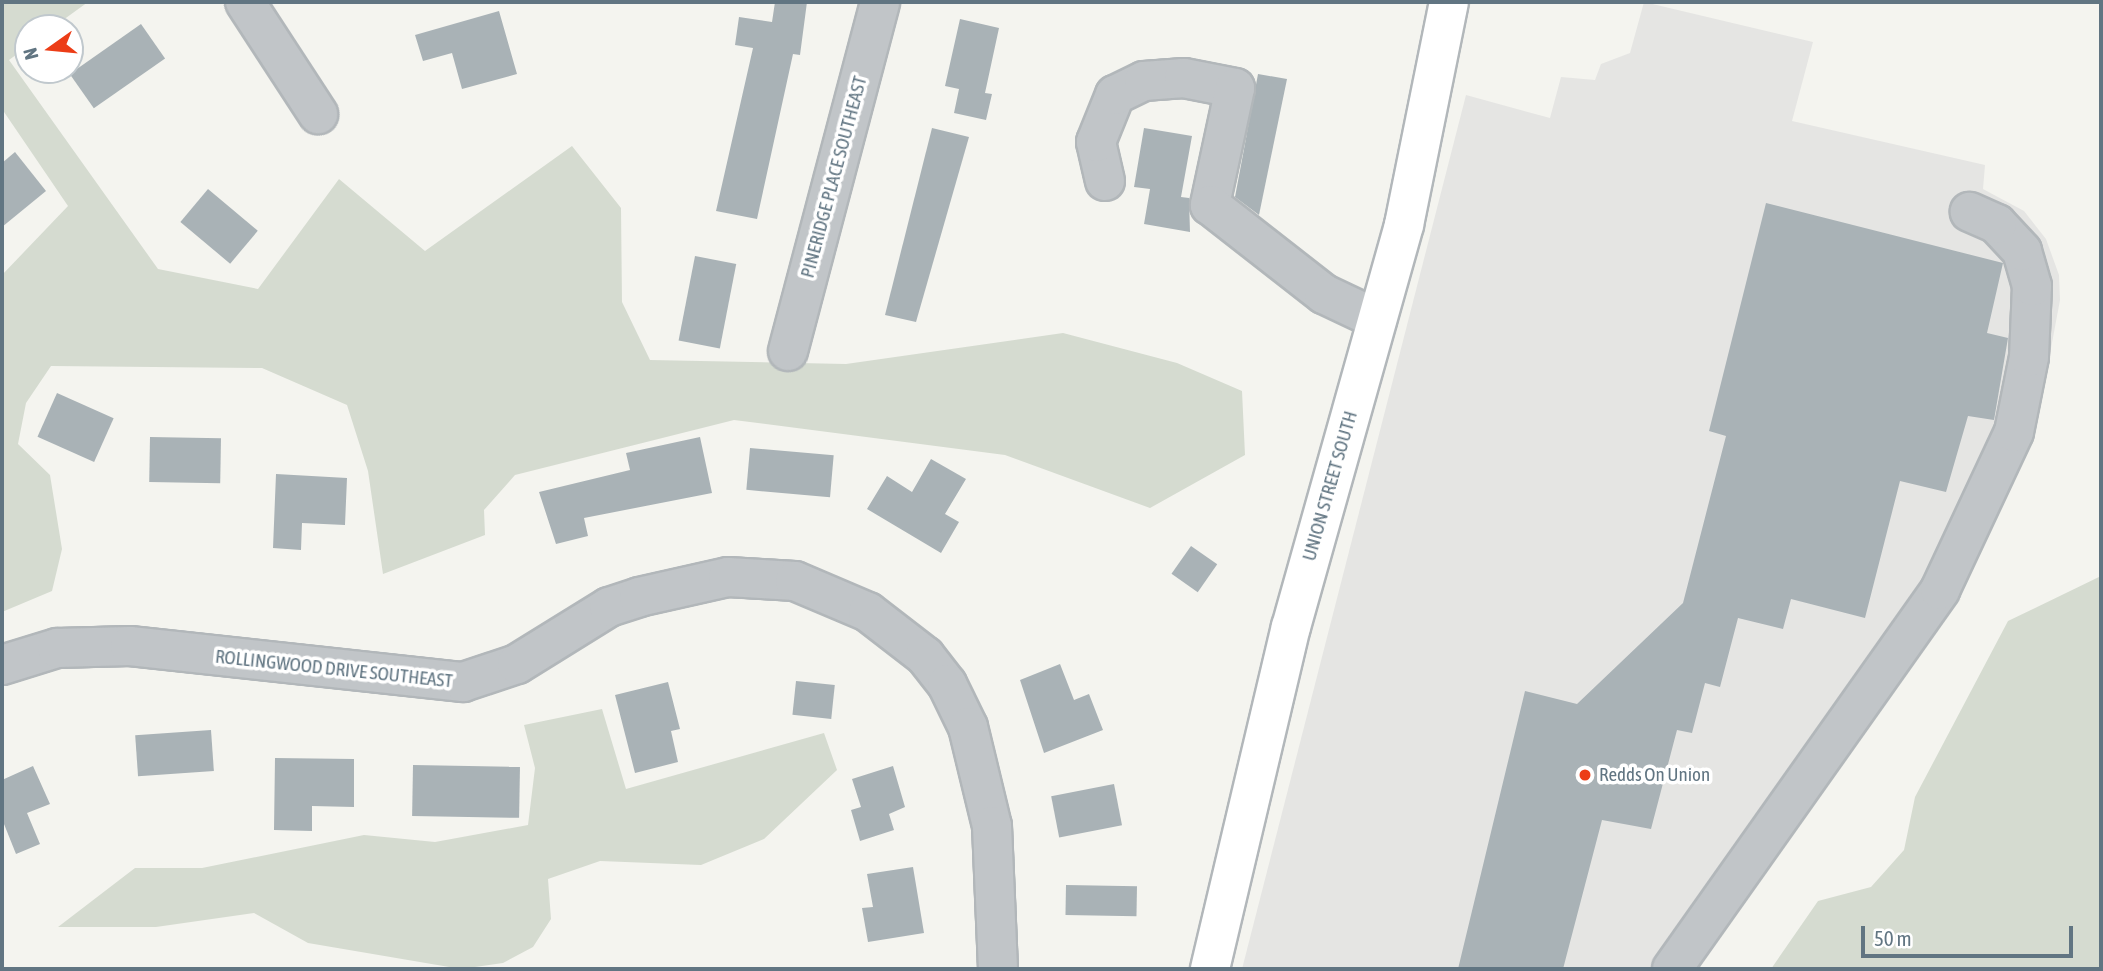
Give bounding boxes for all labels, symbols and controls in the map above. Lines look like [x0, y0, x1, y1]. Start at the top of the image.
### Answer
north arrow [14, 14, 84, 84]
text: N [19, 46, 43, 62]
street label: PINERIDGE PLACE SOUTHEAST [796, 74, 872, 280]
street label: UNION STREET SOUTH [1298, 408, 1362, 564]
street label: ROLLINGWOOD DRIVE SOUTHEAST [214, 645, 454, 693]
place label: Redds On Union [1599, 764, 1710, 786]
marker: Redds On Union [1577, 767, 1593, 783]
scale bar [1865, 912, 2077, 956]
text: 50 m [1874, 926, 1912, 950]

